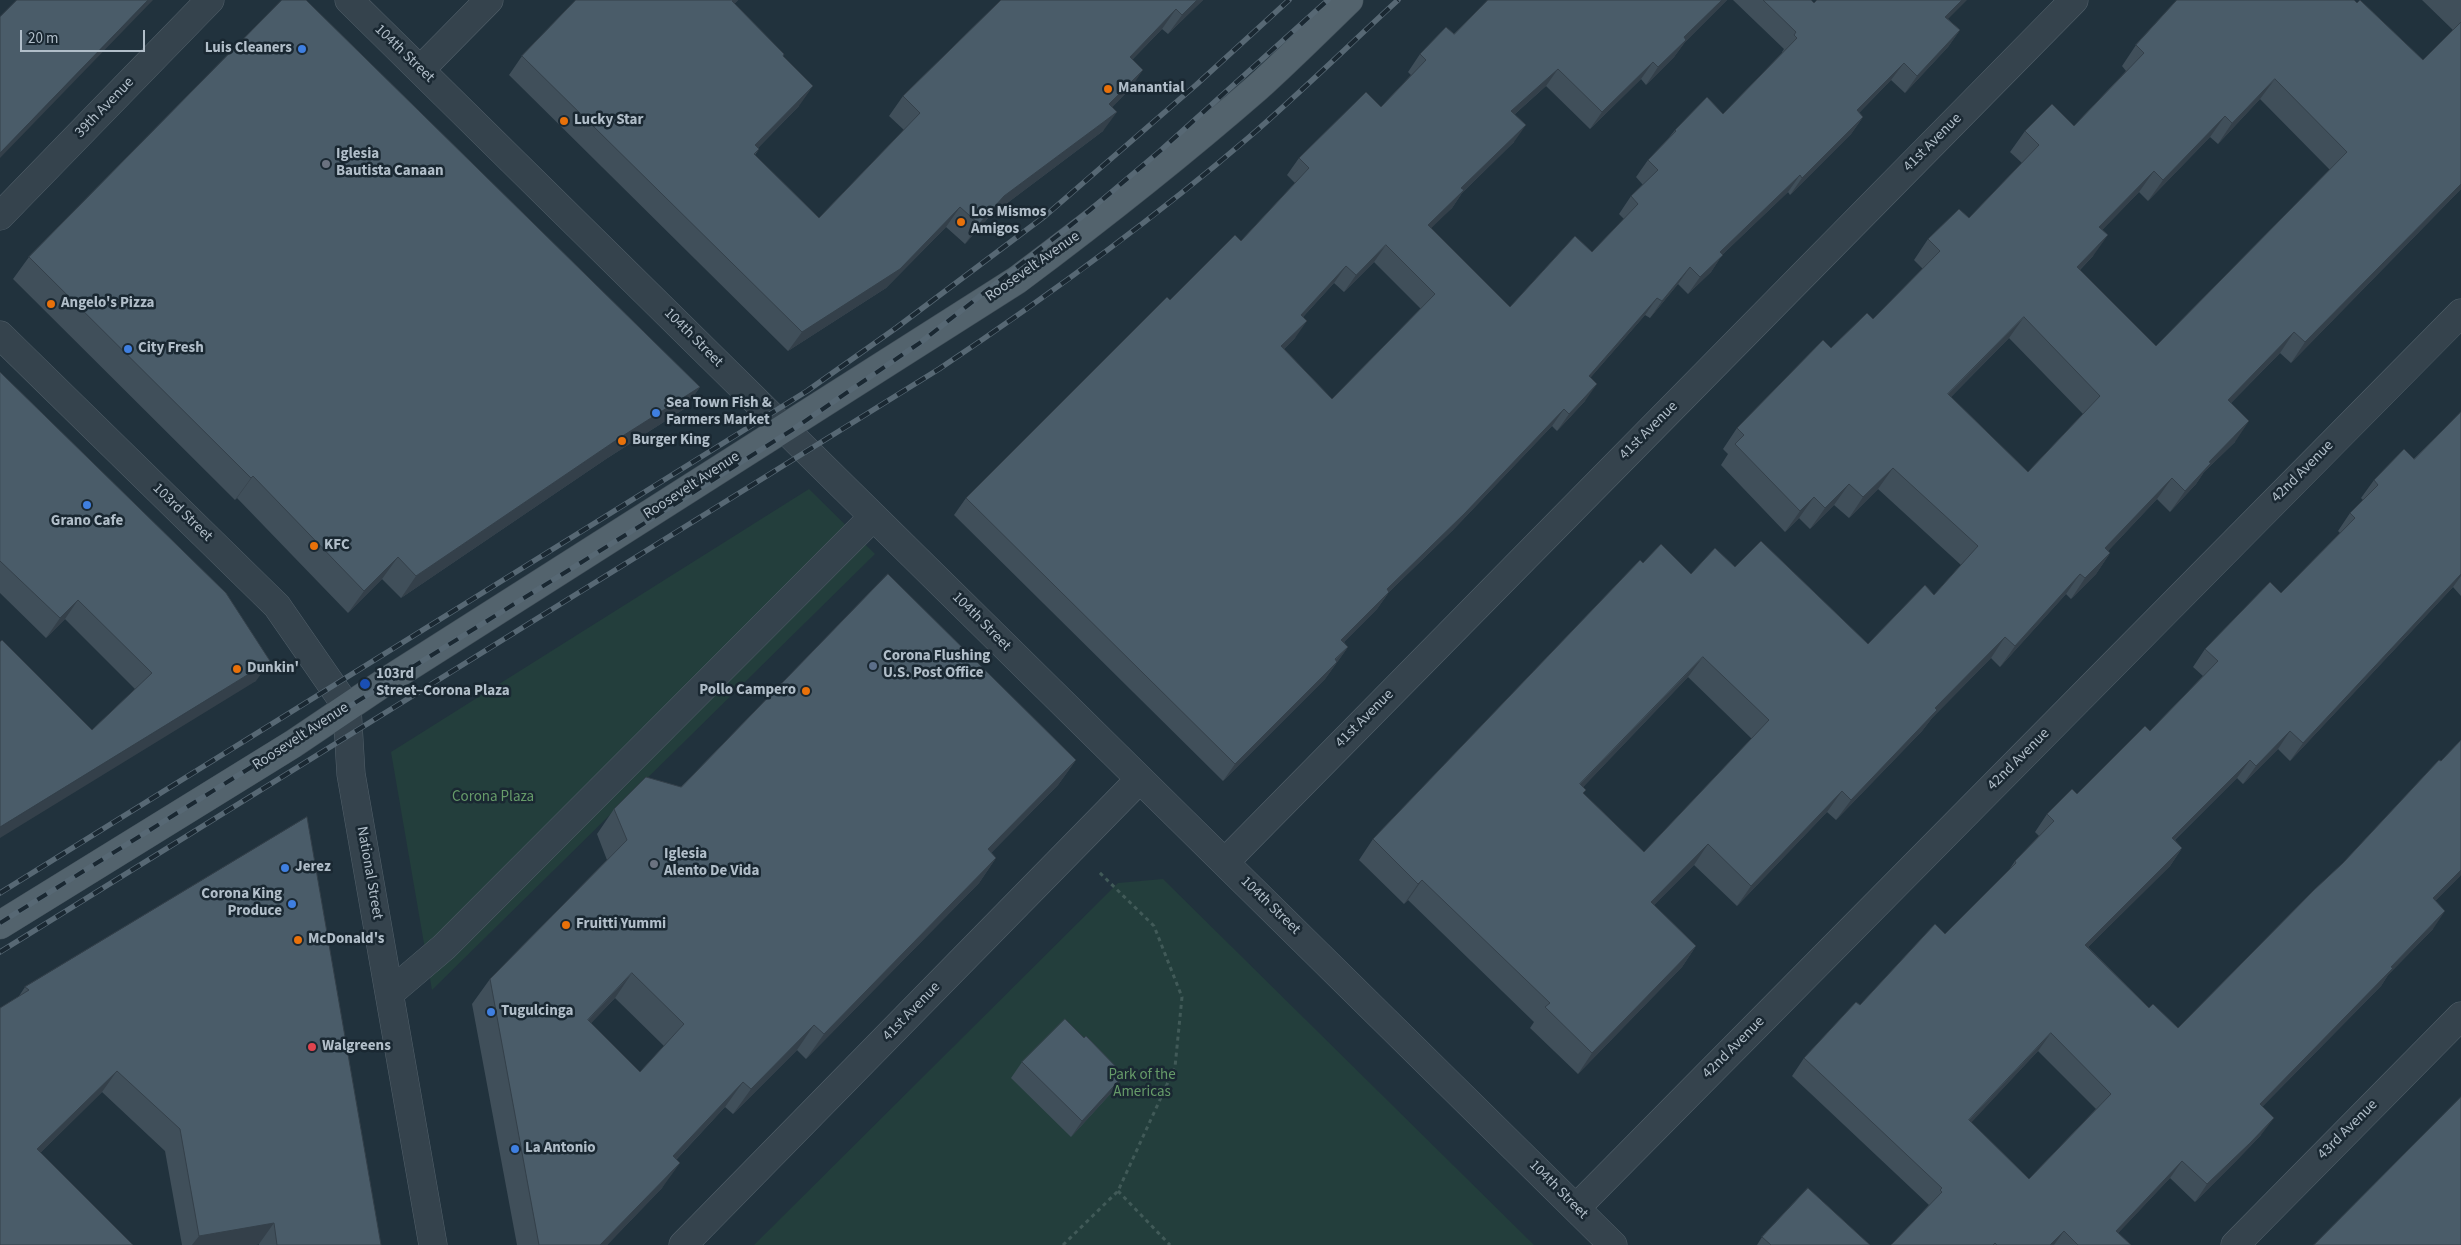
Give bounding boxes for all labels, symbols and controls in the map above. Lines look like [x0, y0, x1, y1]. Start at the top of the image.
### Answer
scale bar [22, 20, 148, 52]
street label: 104th Street [370, 21, 438, 87]
text: 20 m [28, 28, 58, 49]
place label: Luis Cleaners [205, 40, 292, 58]
marker: Luis Cleaners [296, 43, 308, 55]
street label: 39th Avenue [72, 74, 138, 142]
place label: Manantial [1118, 80, 1184, 98]
marker: Manantial [1102, 83, 1114, 95]
street label: 41st Avenue [1900, 110, 1966, 176]
place label: Lucky Star [574, 112, 643, 130]
marker: Lucky Star [558, 115, 570, 127]
place label: Iglesia Bautista Canaan [336, 146, 444, 181]
marker: Iglesia Bautista Canaan [320, 158, 332, 170]
place label: Los Mismos Amigos [971, 204, 1046, 239]
marker: Los Mismos Amigos [955, 216, 967, 228]
street label: Roosevelt Avenue [982, 228, 1084, 306]
place label: Angelo's Pizza [61, 295, 154, 313]
marker: Angelo's Pizza [45, 298, 57, 310]
street label: 104th Street [660, 305, 726, 371]
place label: City Fresh [138, 340, 204, 358]
marker: City Fresh [122, 343, 134, 355]
place label: Sea Town Fish & Farmers Market [666, 395, 772, 430]
street label: 41st Avenue [1616, 398, 1682, 464]
marker: Sea Town Fish & Farmers Market [650, 407, 662, 419]
place label: Burger King [632, 432, 710, 450]
marker: Burger King [616, 435, 628, 447]
street label: 42nd Avenue [2268, 437, 2338, 507]
street label: Roosevelt Avenue [641, 448, 743, 524]
street label: 103rd Street [148, 480, 216, 546]
marker: Grano Cafe [81, 499, 93, 511]
place label: Grano Cafe [51, 513, 123, 531]
place label: KFC [324, 537, 350, 555]
marker: KFC [308, 540, 320, 552]
street label: 104th Street [948, 589, 1014, 655]
place label: Corona Flushing U.S. Post Office [883, 648, 990, 683]
place label: Dunkin' [247, 660, 299, 678]
marker: Corona Flushing U.S. Post Office [867, 660, 879, 672]
marker: Dunkin' [231, 663, 243, 675]
place label: 103rd Street–Corona Plaza [376, 666, 510, 701]
marker: 103rd Street–Corona Plaza [358, 677, 372, 691]
place label: Pollo Campero [699, 682, 796, 700]
marker: Pollo Campero [800, 685, 812, 697]
street label: 41st Avenue [1332, 686, 1398, 752]
street label: Roosevelt Avenue [250, 699, 352, 775]
street label: 42nd Avenue [1984, 725, 2054, 795]
park label: Corona Plaza [452, 789, 534, 807]
street label: National Street [352, 825, 386, 921]
place label: Iglesia Alento De Vida [664, 846, 759, 881]
marker: Iglesia Alento De Vida [648, 858, 660, 870]
place label: Jerez [295, 859, 331, 877]
marker: Jerez [279, 862, 291, 874]
street label: 104th Street [1236, 873, 1304, 939]
place label: Corona King Produce [201, 886, 282, 921]
marker: Corona King Produce [286, 898, 298, 910]
place label: Fruitti Yummi [576, 916, 666, 934]
marker: Fruitti Yummi [560, 919, 572, 931]
place label: McDonald's [308, 931, 385, 949]
marker: McDonald's [292, 934, 304, 946]
street label: 41st Avenue [879, 979, 945, 1045]
place label: Tugulcinga [501, 1003, 573, 1021]
marker: Tugulcinga [485, 1006, 497, 1018]
street label: 42nd Avenue [1699, 1013, 1769, 1083]
place label: Walgreens [322, 1038, 391, 1056]
marker: Walgreens [306, 1041, 318, 1053]
park label: Park of the Americas [1108, 1067, 1176, 1102]
street label: 43rd Avenue [2314, 1096, 2382, 1164]
place label: La Antonio [525, 1140, 596, 1158]
marker: La Antonio [509, 1143, 521, 1155]
street label: 104th Street [1525, 1157, 1591, 1223]

